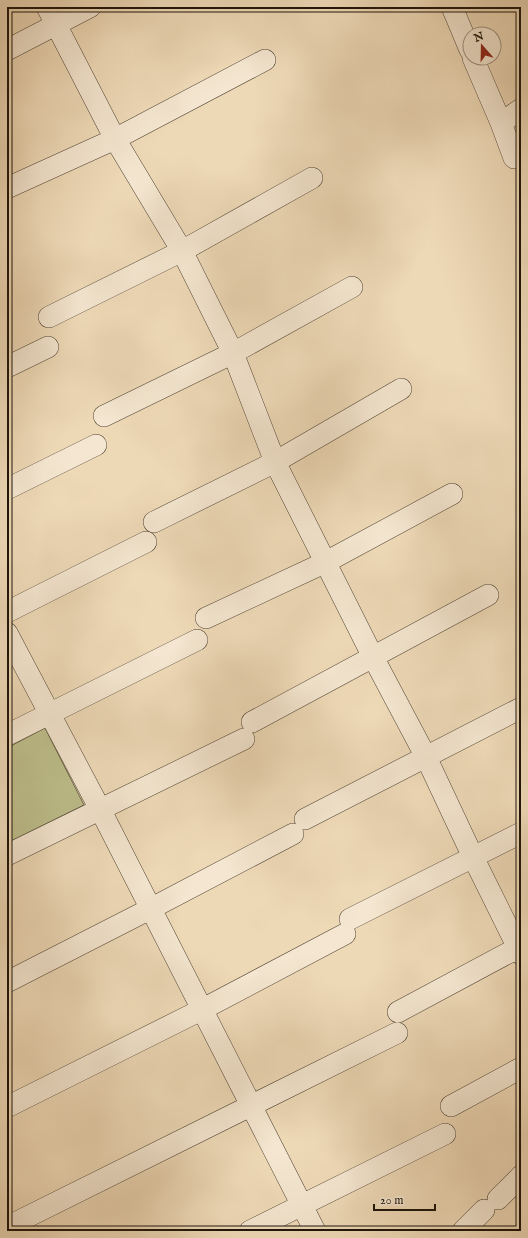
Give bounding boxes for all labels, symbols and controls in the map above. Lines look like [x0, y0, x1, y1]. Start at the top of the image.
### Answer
north arrow [462, 26, 502, 66]
text: N [471, 29, 486, 46]
scale bar [374, 1186, 435, 1212]
text: 20 m [380, 1193, 403, 1208]

